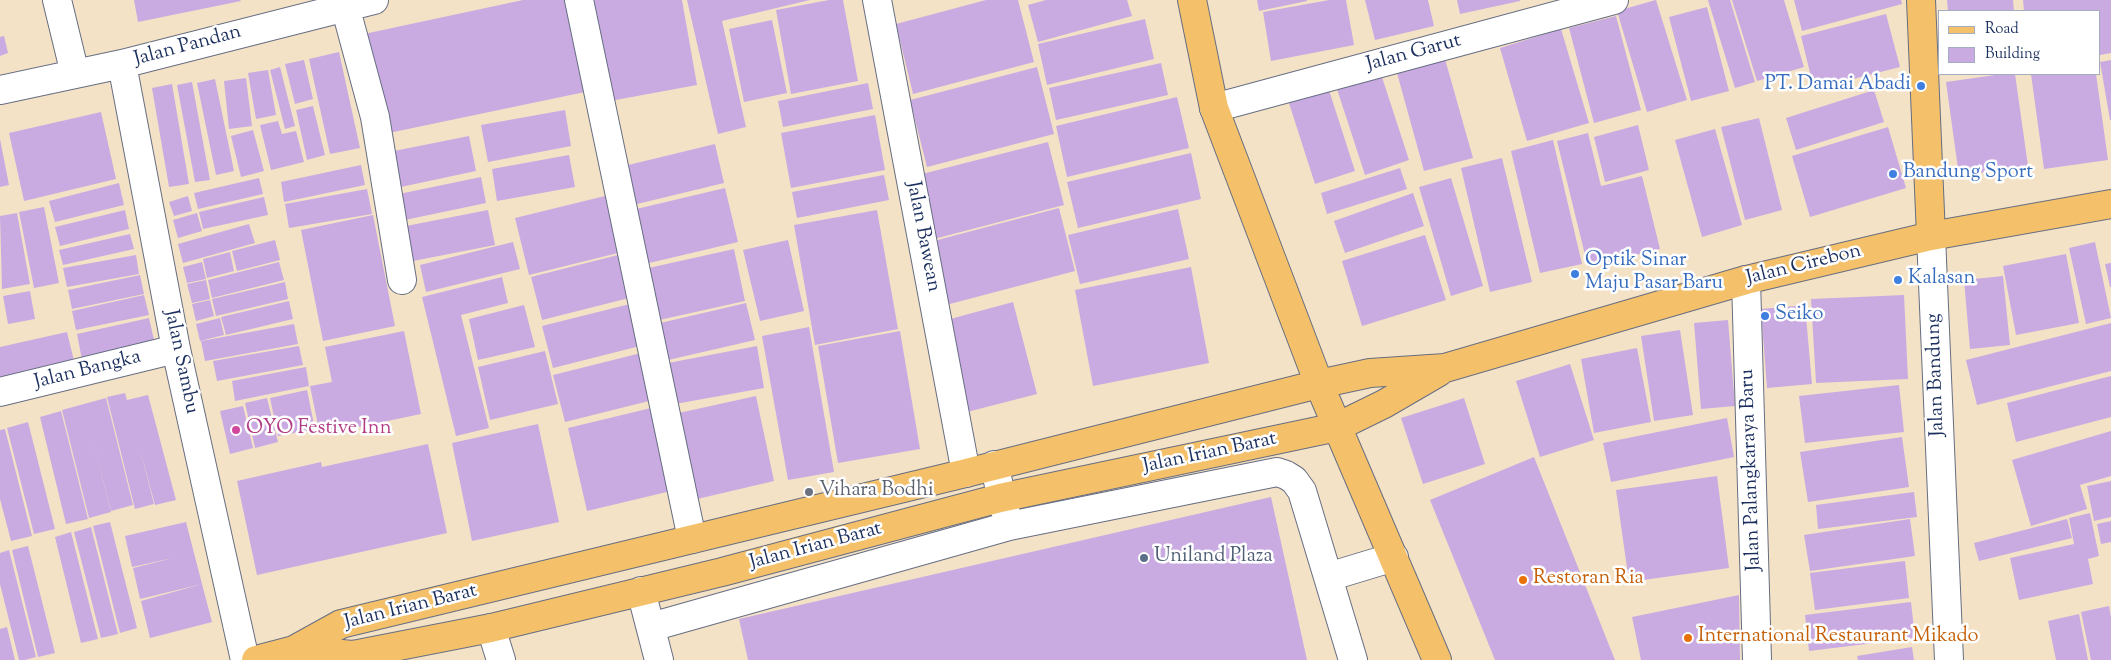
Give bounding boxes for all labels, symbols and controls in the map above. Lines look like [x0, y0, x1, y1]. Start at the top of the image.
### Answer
legend [1938, 10, 2101, 75]
text: Road [1985, 19, 2019, 40]
street label: Jalan Pandan [132, 21, 244, 73]
street label: Jalan Garut [1364, 30, 1464, 78]
text: Building [1985, 44, 2040, 65]
place label: PT. Damai Abadi [1764, 74, 1911, 98]
marker: PT. Damai Abadi [1915, 80, 1927, 92]
place label: Bandung Sport [1903, 162, 2033, 186]
marker: Bandung Sport [1887, 168, 1899, 180]
street label: Jalan Bawean [900, 180, 944, 294]
street label: Jalan Cirebon [1744, 240, 1864, 292]
place label: Optik Sinar Maju Pasar Baru [1585, 250, 1723, 297]
marker: Optik Sinar Maju Pasar Baru [1569, 268, 1581, 280]
place label: Kalasan [1908, 268, 1975, 292]
marker: Kalasan [1892, 274, 1904, 286]
place label: Seiko [1775, 304, 1823, 328]
street label: Jalan Sambu [157, 308, 203, 416]
marker: Seiko [1759, 310, 1771, 322]
street label: Jalan Bandung [1923, 313, 1951, 437]
street label: Jalan Bangka [32, 346, 144, 396]
street label: Jalan Palangkaraya Baru [1736, 368, 1768, 572]
place label: OYO Festive Inn [246, 418, 391, 442]
marker: OYO Festive Inn [230, 424, 242, 436]
street label: Jalan Irian Barat [1141, 428, 1279, 480]
place label: Vihara Bodhi [819, 480, 934, 504]
marker: Vihara Bodhi [803, 486, 815, 498]
street label: Jalan Irian Barat [747, 518, 885, 576]
place label: Uniland Plaza [1154, 546, 1273, 570]
marker: Uniland Plaza [1138, 552, 1150, 564]
place label: Restoran Ria [1533, 568, 1644, 592]
marker: Restoran Ria [1517, 574, 1529, 586]
street label: Jalan Irian Barat [342, 580, 480, 636]
place label: International Restaurant Mikado [1698, 626, 1979, 650]
marker: International Restaurant Mikado [1682, 632, 1694, 644]

